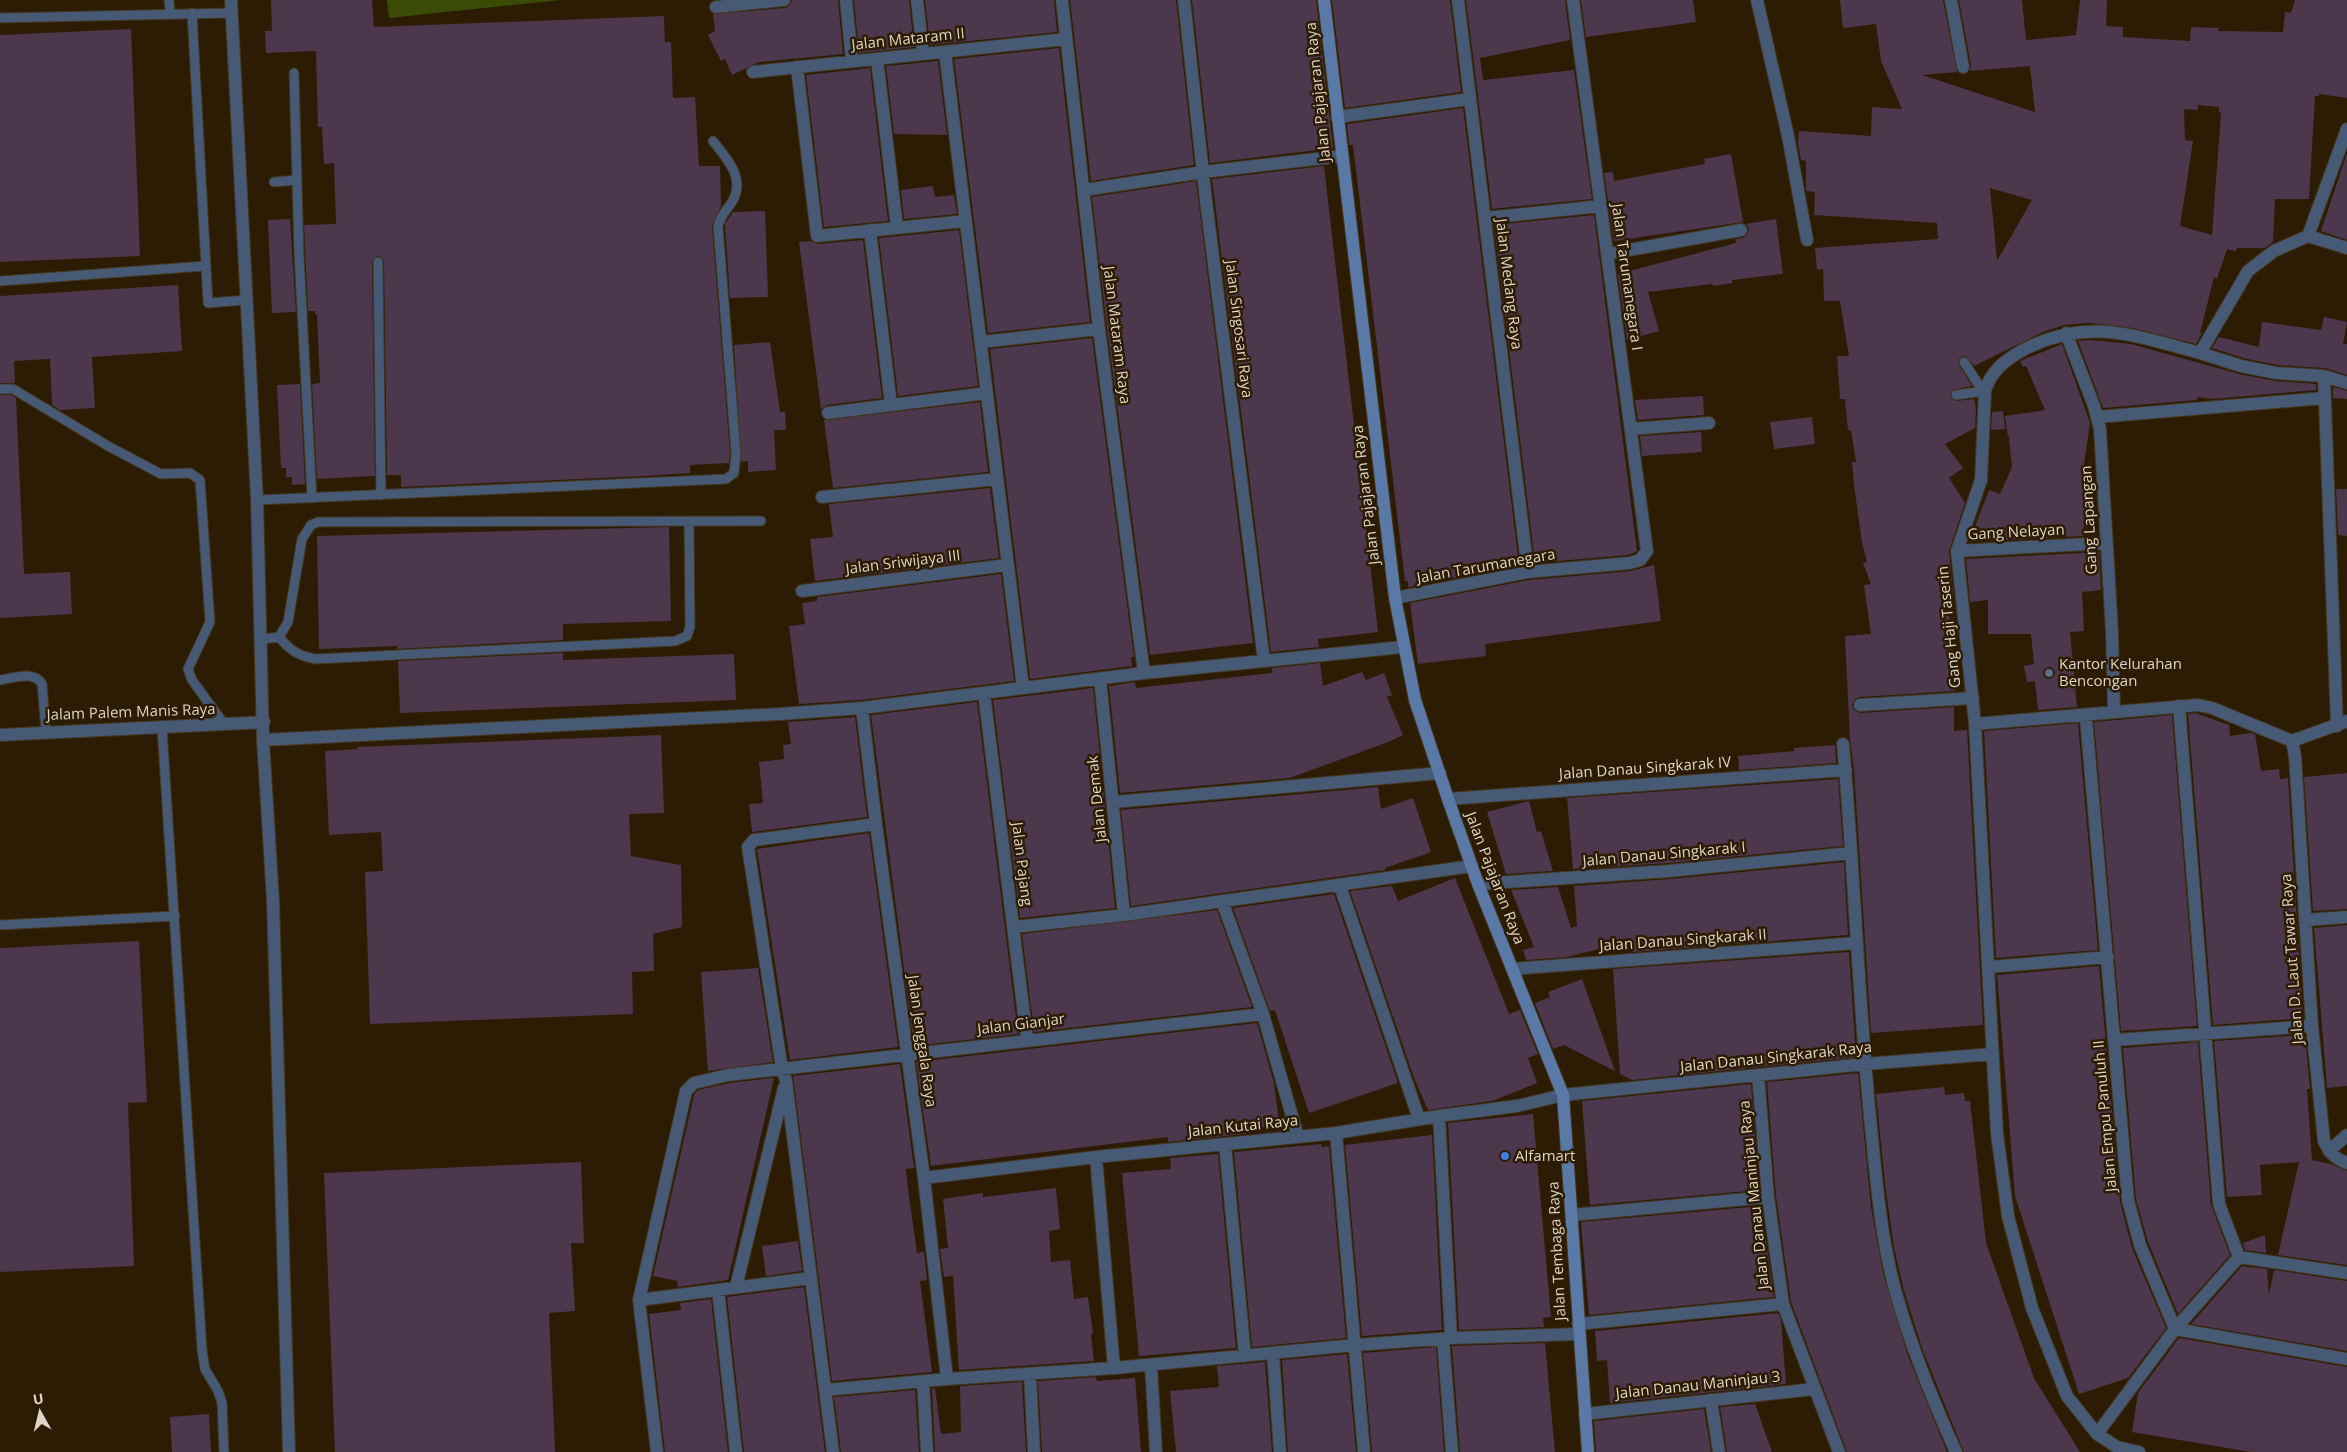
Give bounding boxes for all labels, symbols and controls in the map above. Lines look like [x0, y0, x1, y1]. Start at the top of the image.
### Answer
street label: Jalan Pajajaran Raya [1300, 21, 1334, 165]
street label: Jalan Mataram II [848, 22, 965, 54]
street label: Jalan Tarumanegara I [1607, 200, 1648, 352]
street label: Jalan Medang Raya [1492, 215, 1528, 350]
street label: Jalan Singosari Raya [1221, 257, 1258, 399]
street label: Jalan Mataram Raya [1099, 263, 1136, 405]
street label: Jalan Pajajaran Raya [1347, 424, 1384, 568]
street label: Gang Lapangan [2075, 465, 2101, 575]
street label: Gang Nelayan [1967, 518, 2065, 544]
street label: Jalan Tarumanegara [1413, 543, 1557, 587]
street label: Jalan Sriwijaya III [842, 544, 961, 578]
street label: Gang Haji Taserin [1932, 565, 1964, 689]
place label: Kantor Kelurahan Bencongan [2059, 653, 2182, 690]
marker: Kantor Kelurahan Bencongan [2043, 667, 2055, 679]
street label: Jalam Palem Manis Raya [44, 698, 216, 724]
street label: Jalan Danau Singkarak IV [1556, 751, 1732, 783]
street label: Jalan Demak [1082, 755, 1111, 845]
street label: Jalan Pajajaran Raya [1461, 807, 1530, 947]
street label: Jalan Pajang [1008, 819, 1038, 907]
street label: Jalan Danau Singkarak I [1580, 836, 1746, 870]
street label: Jalan D. Laut Tawar Raya [2275, 873, 2307, 1047]
street label: Jalan Danau Singkarak II [1597, 923, 1767, 955]
street label: Jalan Jenggala Raya [904, 971, 942, 1108]
street label: Jalan Gianjar [974, 1008, 1066, 1039]
street label: Jalan Danau Singkarak Raya [1677, 1036, 1873, 1076]
street label: Jalan Empu Panuluh II [2087, 1039, 2121, 1195]
street label: Jalan Danau Maninjau Raya [1733, 1100, 1773, 1293]
street label: Jalan Kutai Raya [1185, 1109, 1299, 1141]
place label: Alfamart [1515, 1145, 1575, 1165]
marker: Alfamart [1499, 1150, 1511, 1162]
street label: Jalan Tembaga Raya [1542, 1181, 1570, 1323]
street label: Jalan Danau Maninjau 3 [1613, 1365, 1781, 1403]
north arrow [15, 1387, 65, 1437]
text: U [32, 1388, 45, 1409]

